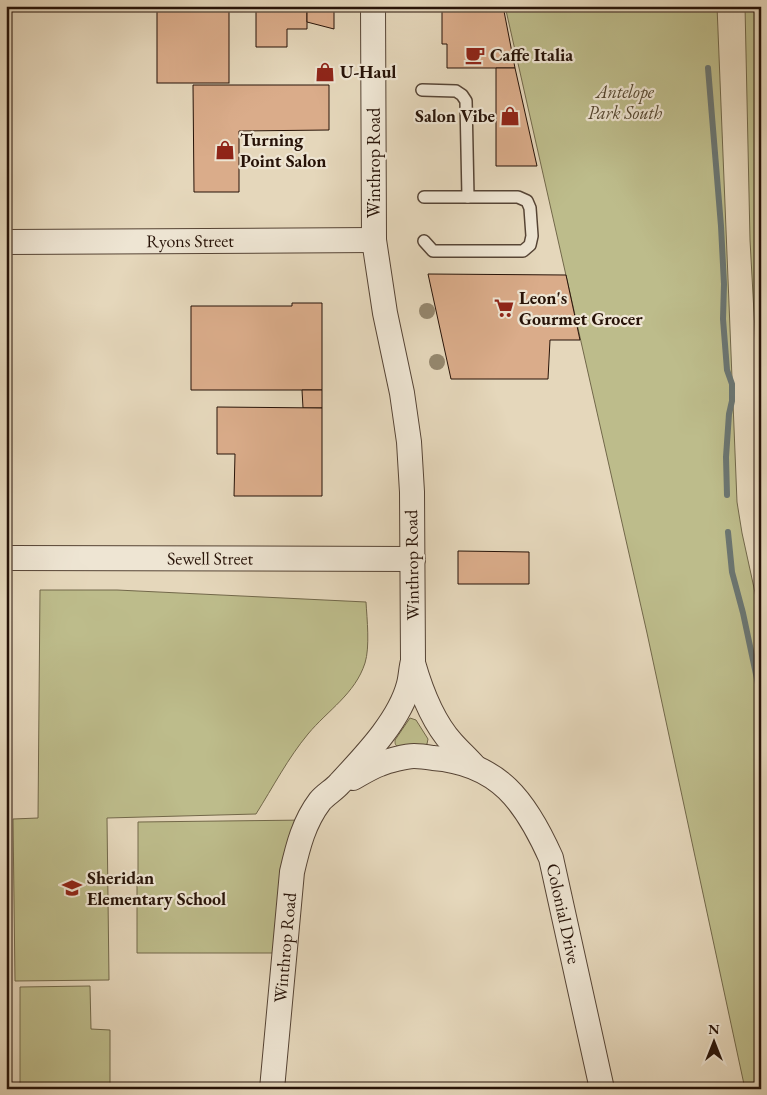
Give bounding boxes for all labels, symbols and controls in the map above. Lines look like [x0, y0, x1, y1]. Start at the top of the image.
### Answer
place label: Caffe Italia [490, 43, 573, 66]
cafe icon: Caffe Italia [464, 44, 486, 66]
place label: U-Haul [340, 60, 396, 83]
shop icon: U-Haul [314, 61, 336, 83]
park label: Antelope Park South [588, 80, 662, 124]
place label: Salon Vibe [415, 104, 495, 127]
shop icon: Salon Vibe [499, 105, 521, 127]
street label: Winthrop Road [362, 107, 385, 218]
place label: Turning Point Salon [240, 128, 327, 172]
shop icon: Turning Point Salon [214, 139, 236, 161]
street label: Ryons Street [146, 229, 234, 252]
place label: Leon's Gourmet Grocer [519, 286, 643, 330]
supermarket icon: Leon's Gourmet Grocer [493, 297, 515, 319]
street label: Winthrop Road [399, 509, 424, 620]
street label: Sewell Street [167, 546, 253, 570]
street label: Colonial Drive [542, 861, 586, 966]
place label: Sheridan Elementary School [87, 866, 226, 910]
school or university icon: Sheridan Elementary School [61, 877, 83, 899]
street label: Winthrop Road [268, 891, 301, 1004]
north arrow [690, 1018, 740, 1068]
text: N [708, 1020, 720, 1038]

